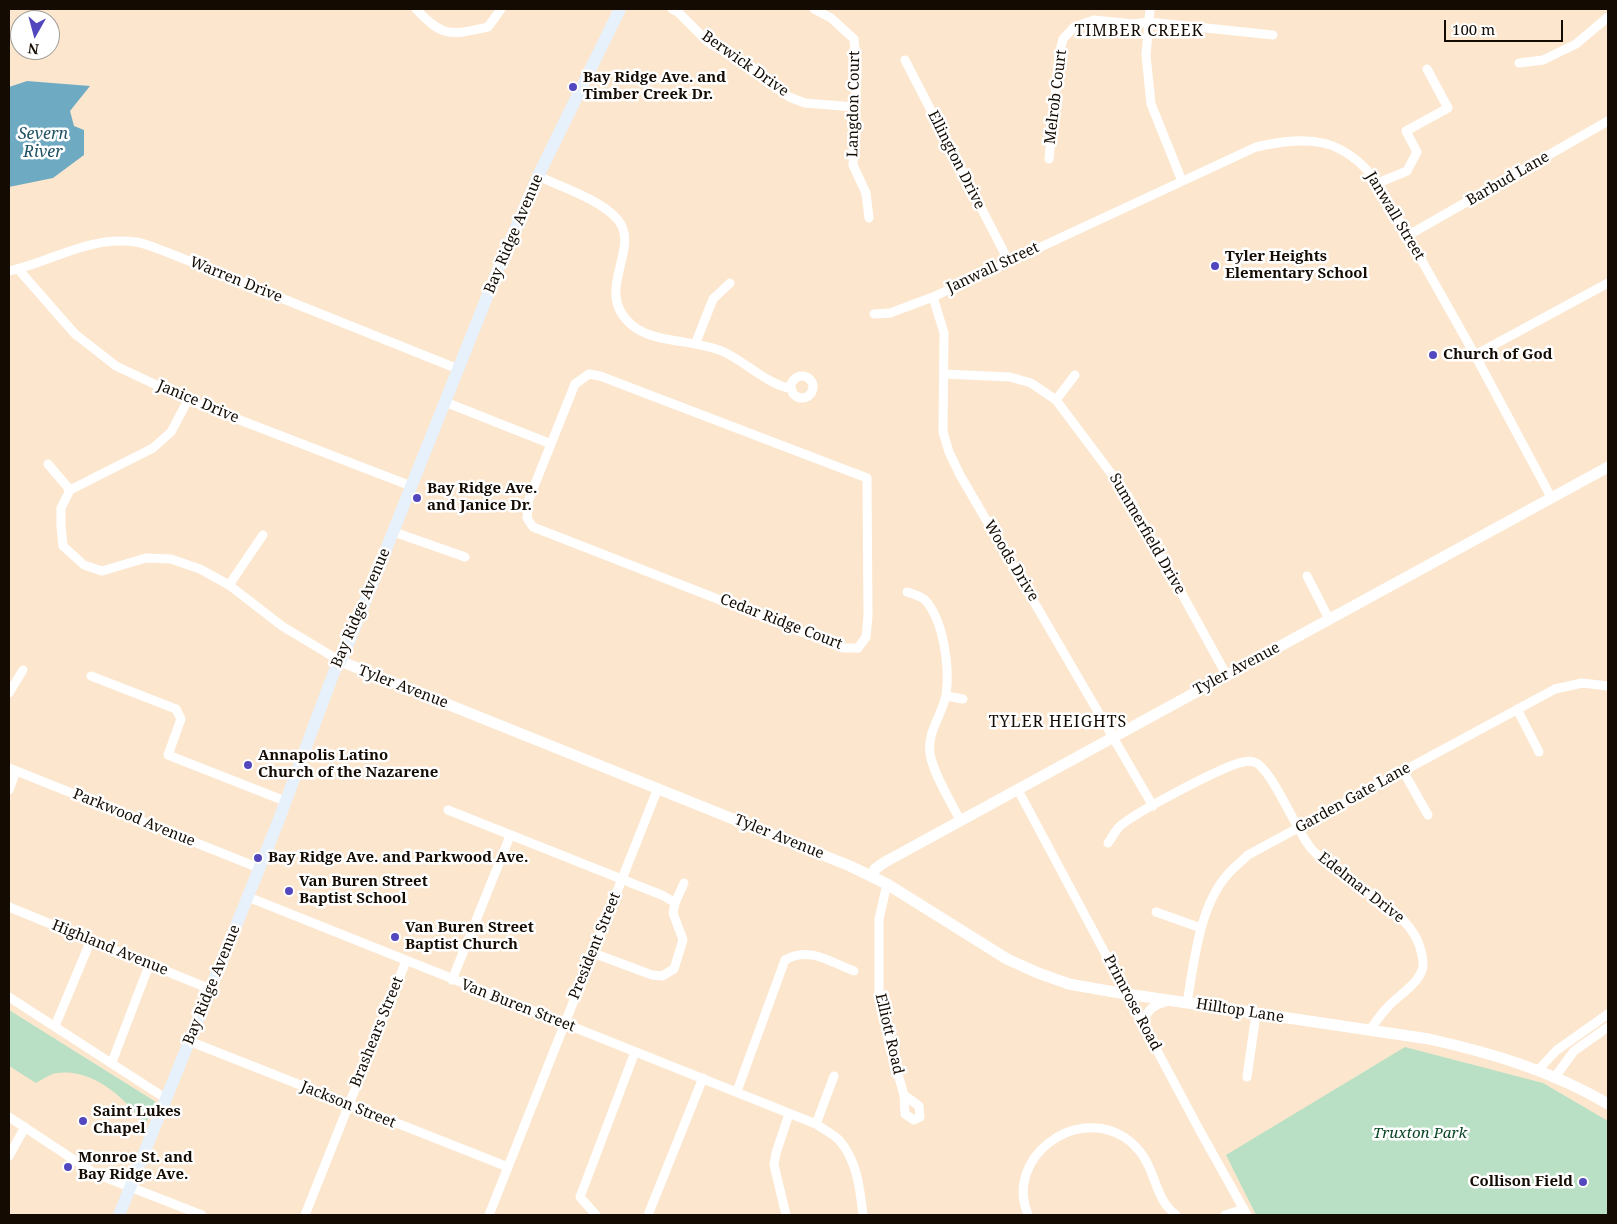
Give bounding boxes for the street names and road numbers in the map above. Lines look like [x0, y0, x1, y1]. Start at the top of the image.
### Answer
street label: Berwick Drive [698, 27, 792, 101]
street label: Melrob Court [1041, 49, 1071, 145]
street label: Langdon Court [844, 50, 864, 158]
street label: Ellington Drive [923, 108, 989, 212]
street label: Barbud Lane [1463, 148, 1553, 210]
street label: Janwall Street [1362, 169, 1428, 263]
street label: Bay Ridge Avenue [481, 172, 547, 296]
street label: Janwall Street [944, 239, 1042, 297]
street label: Warren Drive [187, 253, 285, 307]
street label: Janice Drive [154, 377, 242, 427]
street label: Summerfield Drive [1105, 470, 1189, 598]
street label: Woods Drive [980, 517, 1042, 605]
street label: Bay Ridge Avenue [328, 546, 394, 670]
street label: Cedar Ridge Court [717, 590, 845, 654]
street label: Tyler Avenue [1191, 639, 1283, 699]
street label: Tyler Avenue [355, 662, 451, 712]
street label: Garden Gate Lane [1292, 759, 1414, 837]
street label: Parkwood Avenue [70, 785, 198, 851]
street label: Tyler Avenue [732, 811, 826, 863]
street label: Edelmar Drive [1314, 849, 1408, 927]
street label: President Street [565, 890, 625, 1002]
street label: Highland Avenue [49, 916, 171, 980]
street label: Bay Ridge Avenue [180, 922, 244, 1048]
street label: Primrose Road [1099, 952, 1165, 1054]
street label: Brashears Street [347, 974, 407, 1090]
street label: Van Buren Street [458, 976, 578, 1036]
street label: Elliott Road [871, 992, 907, 1076]
street label: Hilltop Lane [1195, 995, 1285, 1027]
street label: Jackson Street [298, 1078, 398, 1132]

